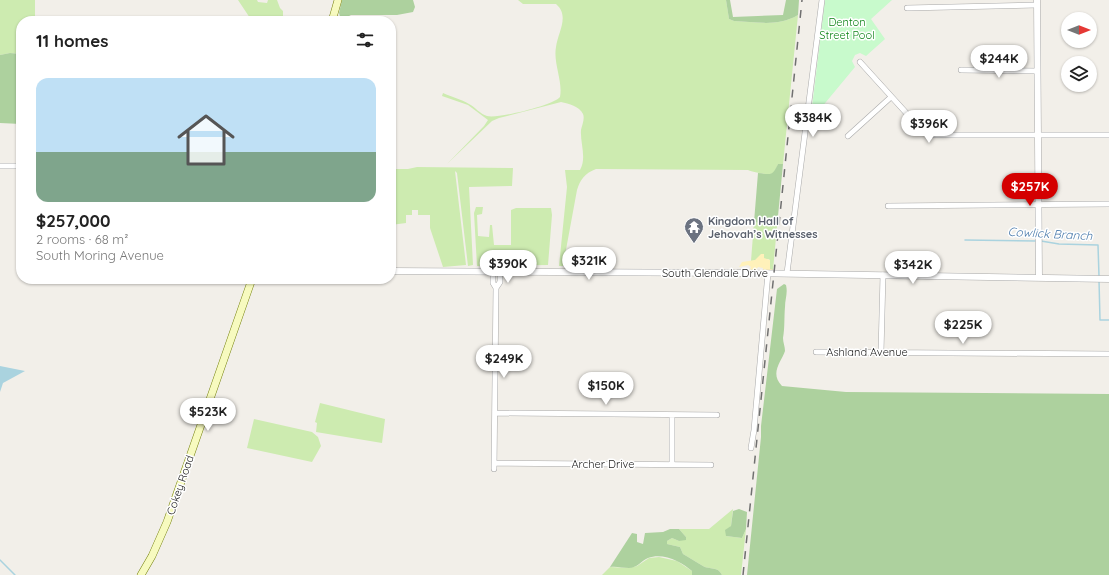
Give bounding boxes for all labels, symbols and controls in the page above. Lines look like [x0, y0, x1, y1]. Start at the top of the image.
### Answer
north arrow [1061, 12, 1097, 48]
map controls [1061, 12, 1097, 92]
park label: Denton Street Pool [819, 15, 875, 42]
icon: filters [354, 29, 376, 51]
text: 11 homes [36, 30, 108, 51]
pin: $244K [971, 45, 1027, 79]
text: $244K [980, 50, 1018, 66]
button: layers [1061, 56, 1097, 92]
icon: home [170, 104, 242, 176]
pin: $384K [785, 104, 841, 138]
text: $384K [794, 109, 832, 125]
pin: $396K [901, 110, 957, 144]
text: $396K [910, 115, 948, 131]
pin: $257K [1002, 173, 1058, 207]
text: $257K [1011, 178, 1049, 194]
text: $257,000 [36, 210, 110, 231]
place label: Kingdom Hall of Jehovah’s Witnesses [708, 214, 818, 241]
temple icon: Kingdom Hall of Jehovah’s Witnesses [683, 216, 705, 244]
water label: Cowlick Branch [1007, 224, 1093, 243]
text: 2 rooms · 68 m² [36, 231, 128, 247]
text: South Moring Avenue [36, 247, 164, 263]
pin: $321K [561, 247, 617, 281]
pin: $390K [480, 250, 536, 284]
pin: $342K [885, 251, 941, 285]
text: $321K [571, 252, 607, 268]
text: $390K [489, 255, 527, 271]
text: $342K [894, 256, 932, 272]
street label: South Glendale Drive [662, 266, 768, 280]
pin: $225K [935, 311, 991, 345]
text: $225K [944, 316, 982, 332]
pin: $249K [476, 345, 532, 379]
street label: Ashland Avenue [826, 345, 908, 359]
text: $249K [485, 350, 523, 366]
pin: $150K [578, 372, 634, 406]
text: $150K [588, 377, 624, 393]
pin: $523K [180, 398, 236, 432]
text: $523K [189, 403, 227, 419]
street label: Cokey Road [163, 453, 197, 517]
street label: Archer Drive [572, 457, 635, 471]

